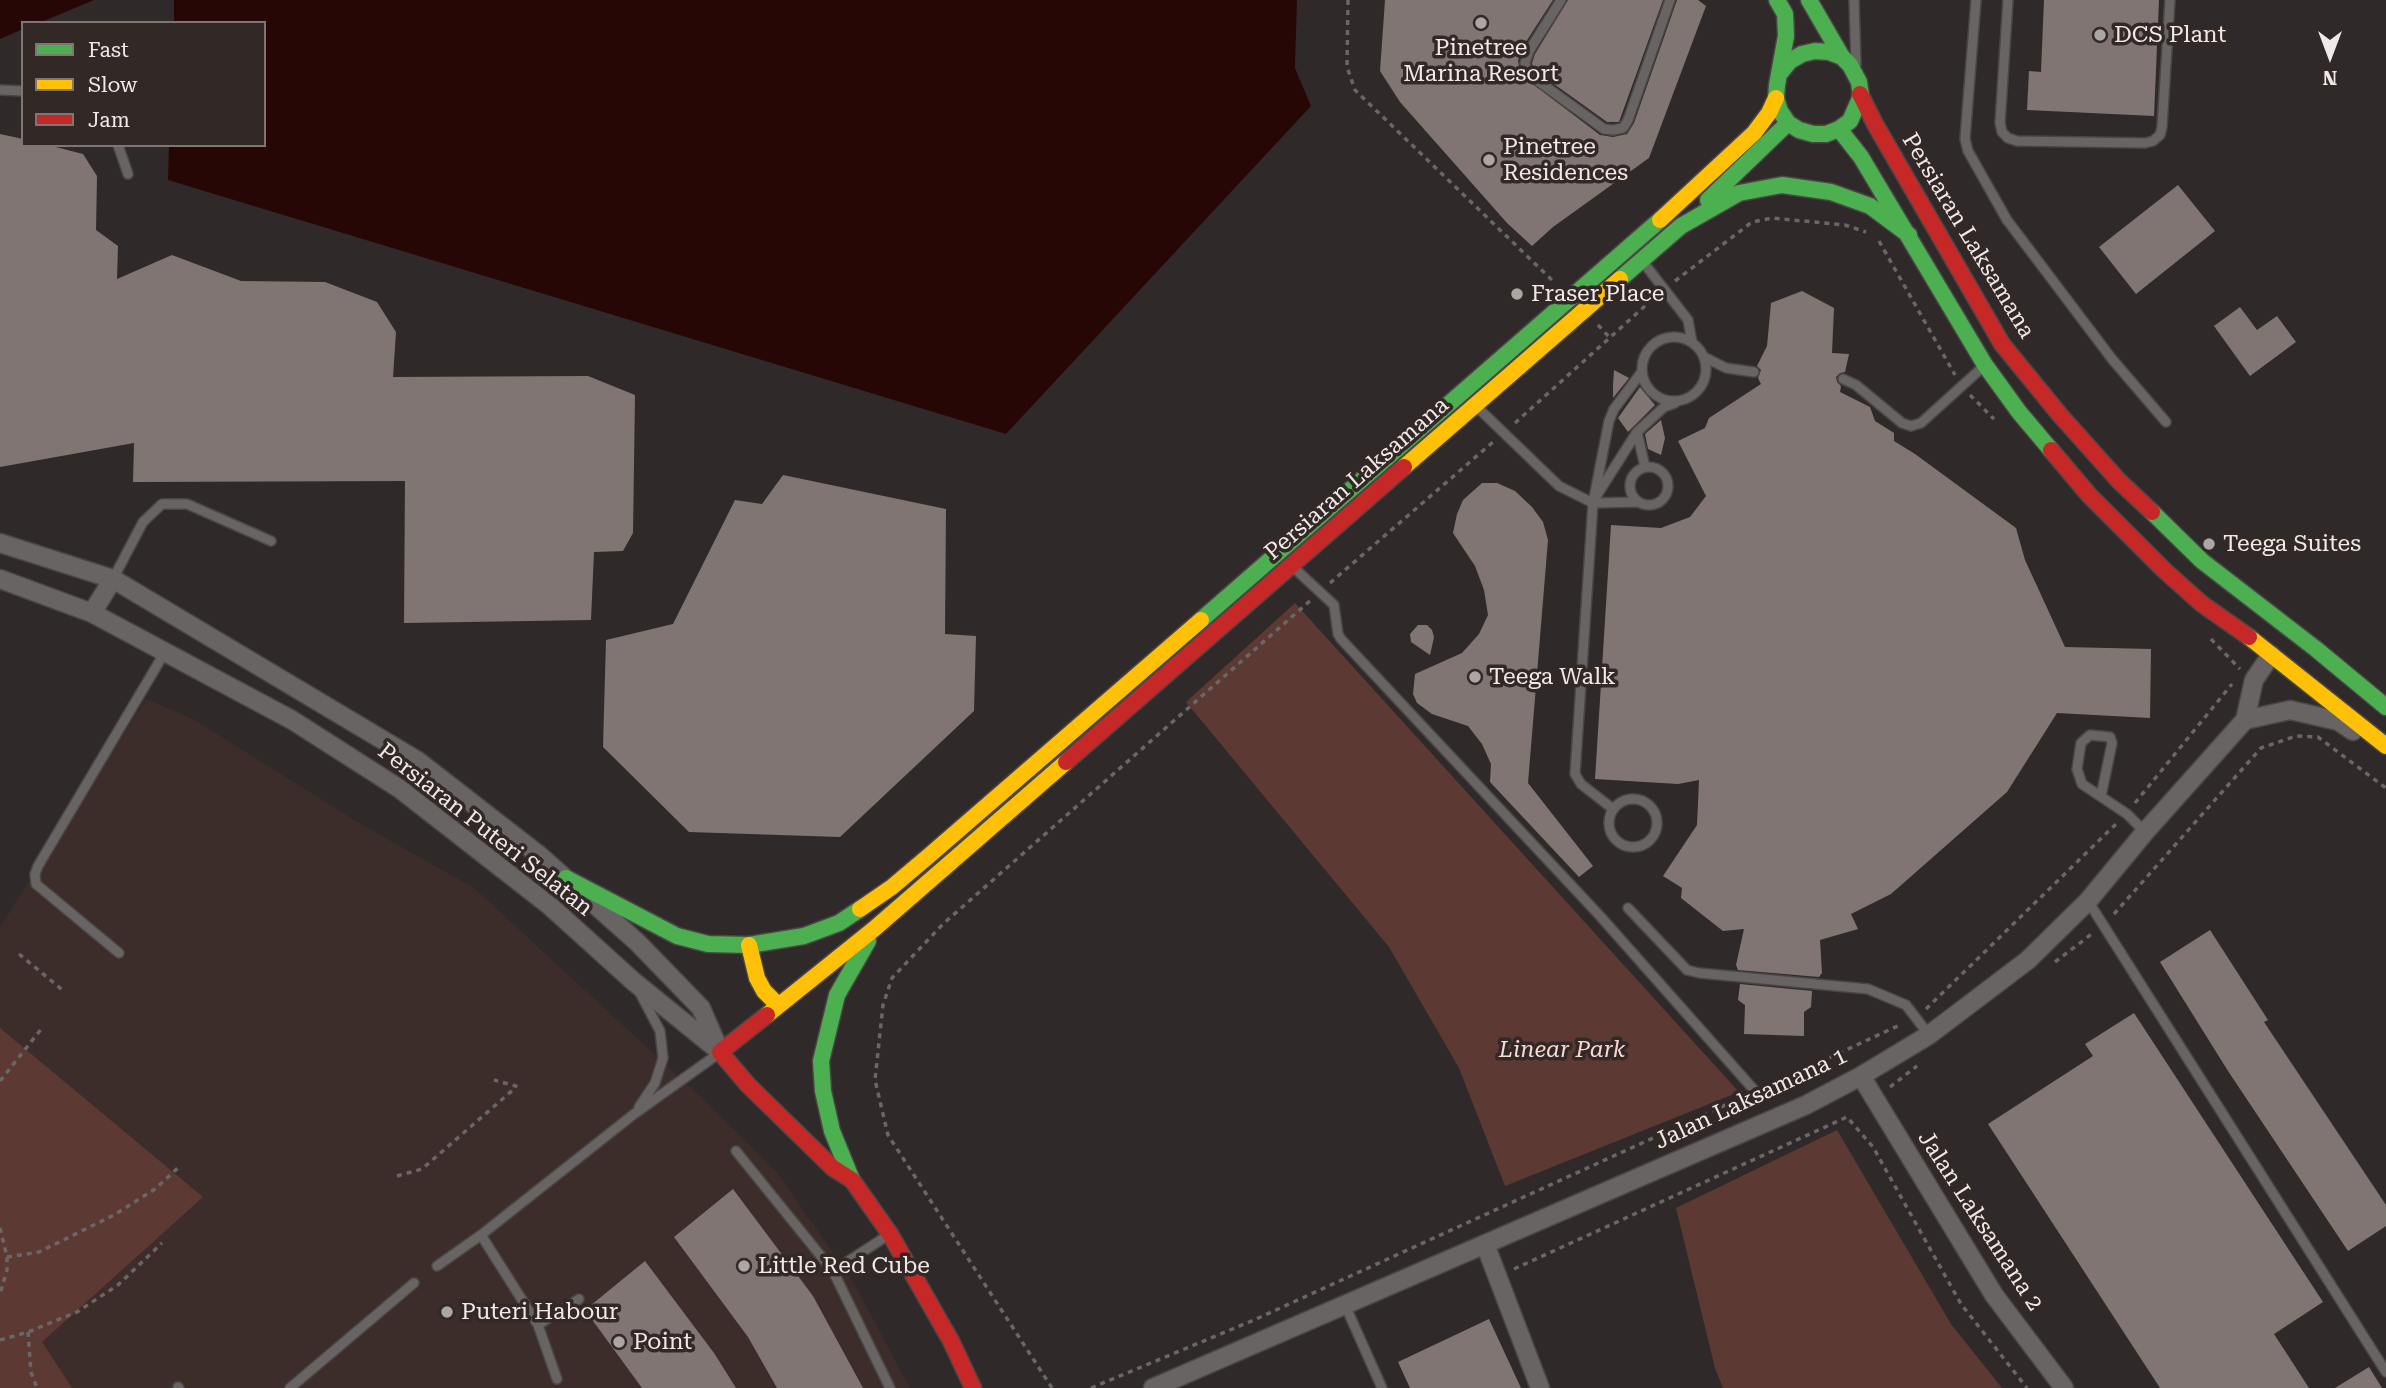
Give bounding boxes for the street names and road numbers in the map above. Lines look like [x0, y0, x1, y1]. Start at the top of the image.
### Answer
street label: Persiaran Laksamana [1896, 128, 2040, 344]
street label: Persiaran Laksamana [1259, 392, 1455, 566]
street label: Persiaran Puteri Selatan [372, 738, 598, 922]
street label: Jalan Laksamana 1 [1650, 1042, 1852, 1156]
street label: Jalan Laksamana 2 [1911, 1126, 2049, 1316]

